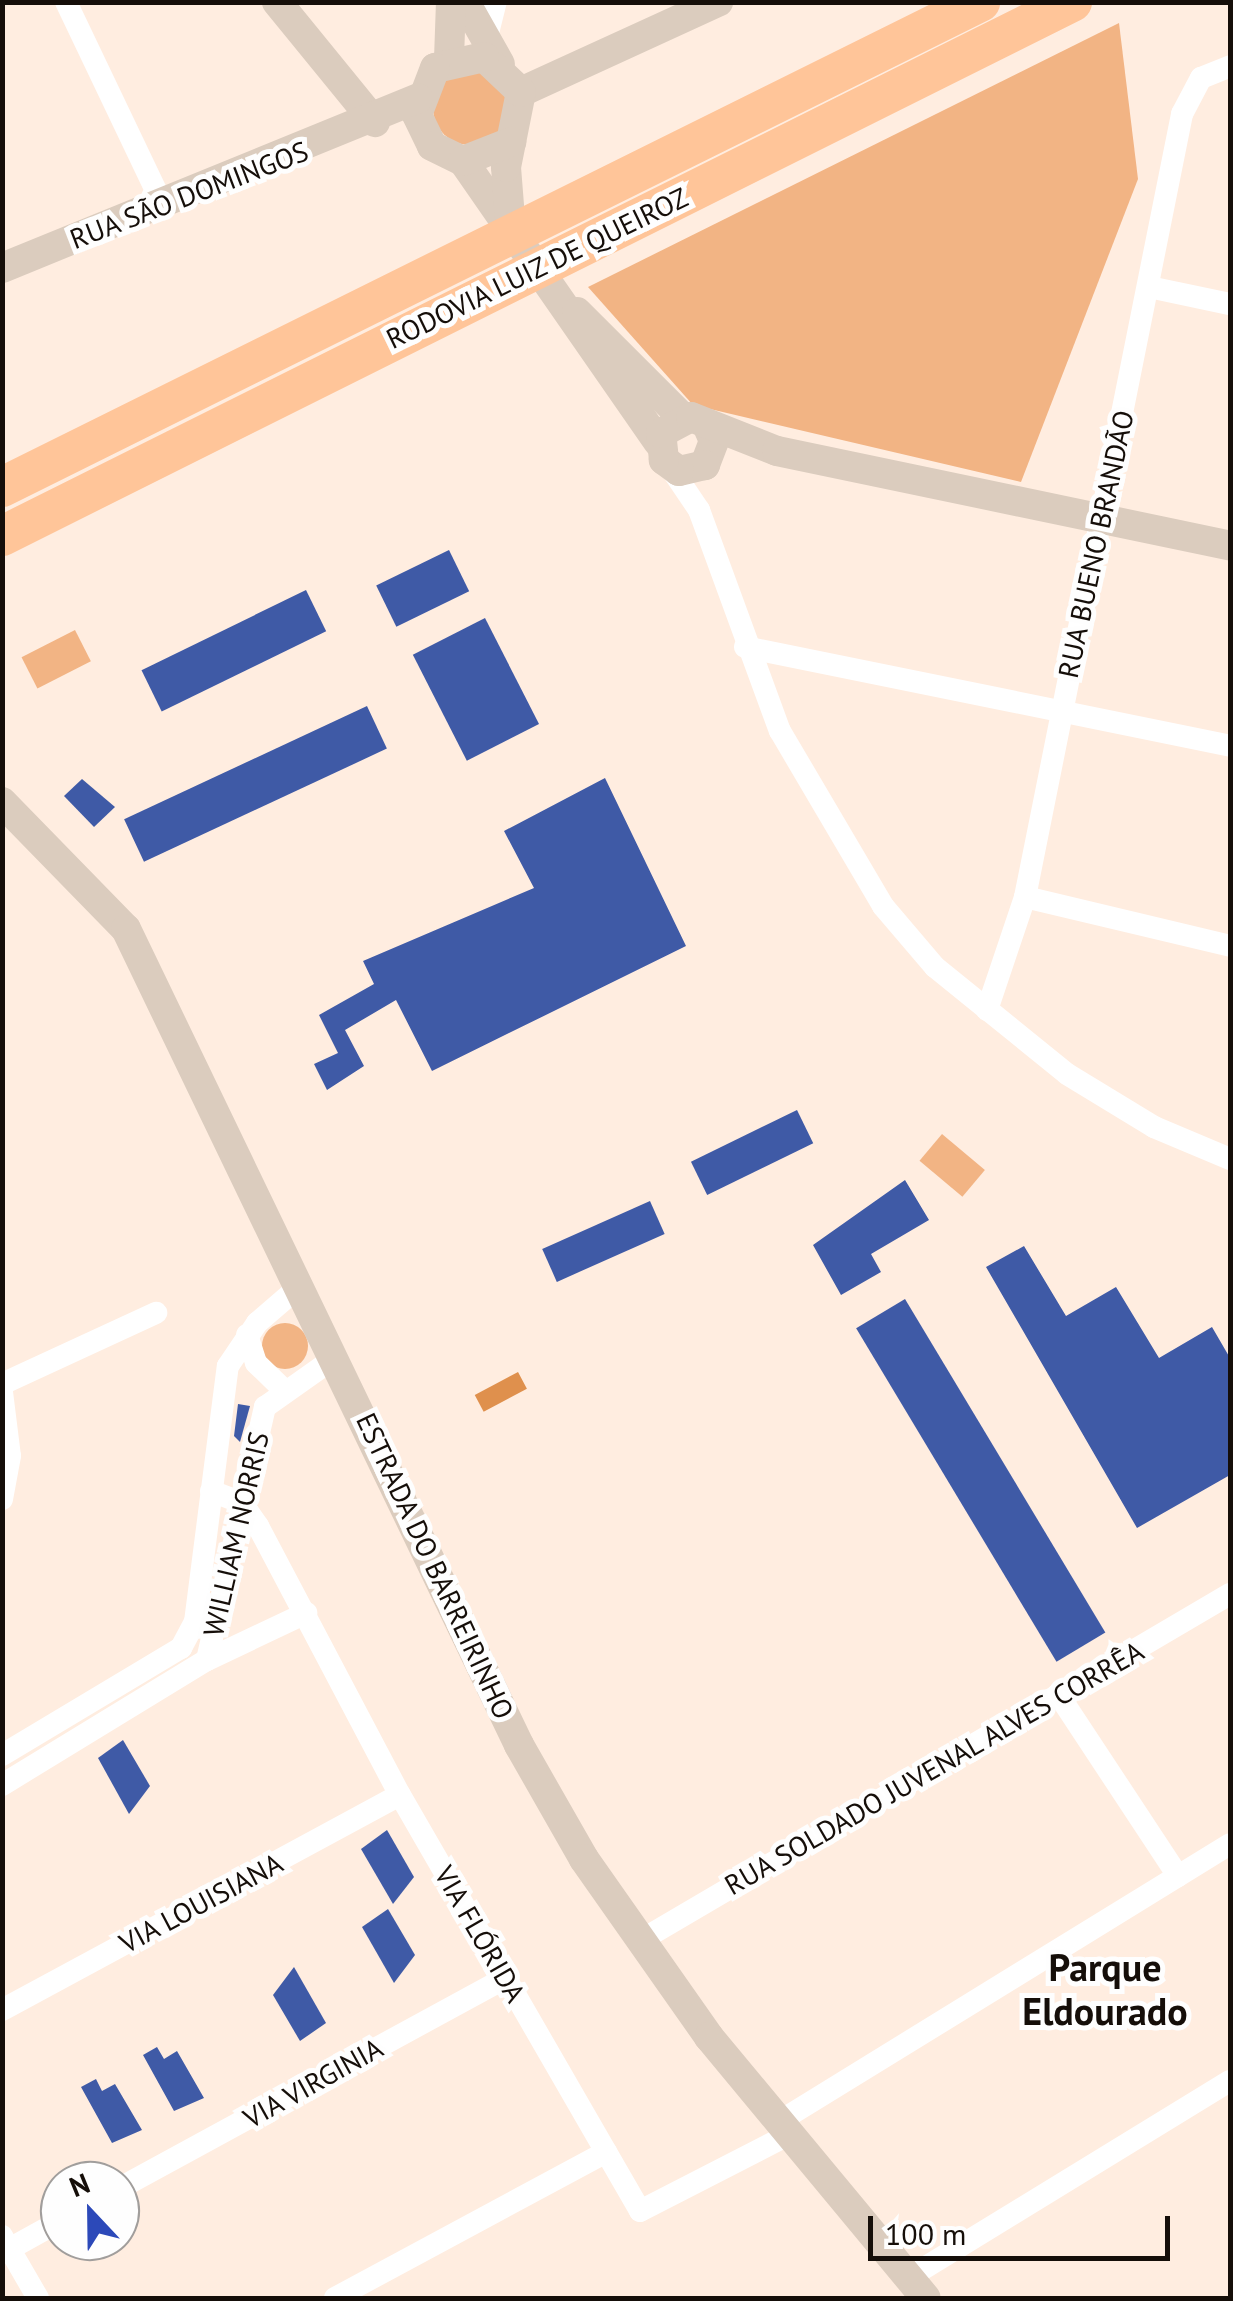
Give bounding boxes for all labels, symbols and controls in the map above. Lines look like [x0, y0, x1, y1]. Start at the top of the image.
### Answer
street label: RUA SÃO DOMINGOS [65, 134, 313, 256]
street label: RODOVIA LUIZ DE QUEIROZ [380, 180, 694, 356]
street label: RUA BUENO BRANDÃO [1051, 407, 1141, 681]
street label: ESTRADA DO BARREIRINHO [349, 1407, 521, 1725]
street label: WILLIAM NORRIS [196, 1429, 276, 1639]
street label: RUA SOLDADO JUVENAL ALVES CORRÊA [717, 1633, 1151, 1903]
street label: VIA LOUISIANA [113, 1846, 289, 1960]
street label: VIA FLÓRIDA [427, 1859, 533, 2009]
district label: Parque Eldourado [1022, 1944, 1188, 2034]
street label: VIA VIRGINIA [237, 2030, 389, 2136]
north arrow [40, 2161, 140, 2261]
text: N [64, 2164, 95, 2205]
scale bar [873, 2196, 1176, 2258]
text: 100 m [885, 2214, 966, 2253]

